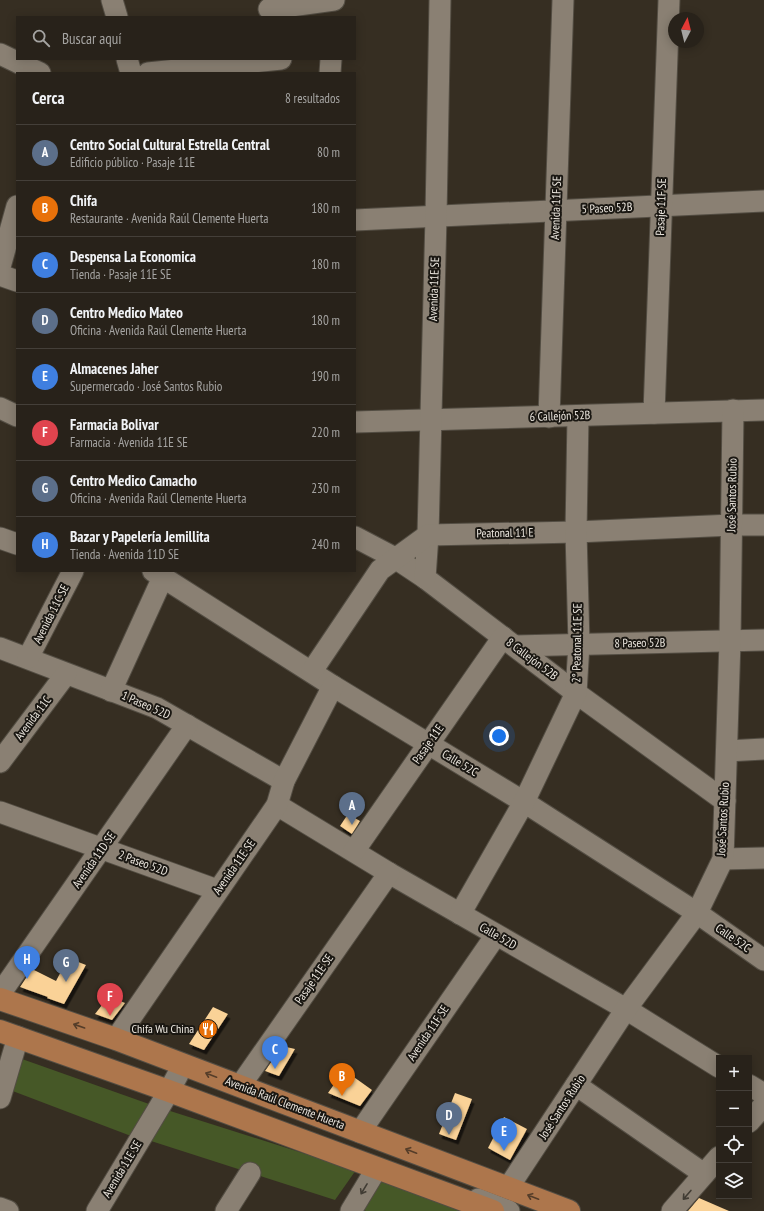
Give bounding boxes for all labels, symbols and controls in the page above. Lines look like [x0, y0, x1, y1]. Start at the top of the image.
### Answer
north arrow [668, 12, 704, 48]
search box [16, 16, 356, 60]
icon: search [30, 27, 52, 49]
text: Buscar aquí [62, 29, 122, 48]
text: Cerca [32, 87, 65, 109]
text: 8 resultados [285, 90, 340, 107]
text: Centro Social Cultural Estrella Central [70, 135, 270, 154]
text: A [42, 144, 48, 161]
text: 80 m [317, 144, 340, 161]
text: Edificio público · Pasaje 11E [70, 154, 195, 171]
street label: Avenida 11F SE [547, 176, 564, 240]
street label: Pasaje 11F SE [652, 178, 669, 236]
text: Chifa [70, 191, 97, 210]
street label: 5 Paseo 52B [581, 199, 633, 216]
text: B [42, 200, 48, 217]
text: 180 m [311, 200, 340, 217]
text: Restaurante · Avenida Raúl Clemente Huerta [70, 210, 268, 227]
text: Despensa La Economica [70, 247, 196, 266]
text: C [42, 256, 48, 273]
text: 180 m [311, 256, 340, 273]
street label: Avenida 11E SE [425, 257, 442, 321]
text: Tienda · Pasaje 11E SE [70, 266, 171, 283]
text: Centro Medico Mateo [70, 303, 183, 322]
text: D [42, 312, 48, 329]
text: 180 m [311, 312, 340, 329]
text: Oficina · Avenida Raúl Clemente Huerta [70, 322, 246, 339]
text: Almacenes Jaher [70, 359, 158, 378]
text: E [42, 368, 48, 385]
text: 190 m [311, 368, 340, 385]
text: Supermercado · José Santos Rubio [70, 378, 222, 395]
street label: 6 Callejón 52B [529, 407, 591, 424]
text: Farmacia Bolivar [70, 415, 159, 434]
text: F [42, 424, 48, 441]
text: 220 m [311, 424, 340, 441]
text: Farmacia · Avenida 11E SE [70, 434, 188, 451]
street label: José Santos Rubio [723, 458, 740, 533]
text: Centro Medico Camacho [70, 471, 197, 490]
text: G [42, 480, 48, 497]
text: 230 m [311, 480, 340, 497]
text: Oficina · Avenida Raúl Clemente Huerta [70, 490, 246, 507]
street label: Peatonal 11 E [476, 525, 534, 540]
text: Bazar y Papelería Jemillita [70, 527, 210, 546]
text: H [42, 536, 48, 553]
text: 240 m [311, 536, 340, 553]
text: Tienda · Avenida 11D SE [70, 546, 179, 563]
street label: Avenida 11C SE [29, 582, 72, 646]
street label: 2° Peatonal 11E SE [568, 603, 585, 683]
street label: 8 Callejón 52B [504, 634, 561, 683]
street label: 8 Paseo 52B [614, 635, 666, 650]
street label: 1 Paseo 52D [120, 687, 173, 722]
street label: Avenida 11C [11, 692, 54, 743]
street label: Pasaje 11E [409, 721, 447, 766]
your location [489, 726, 509, 746]
street label: Calle 52C [439, 746, 481, 779]
street label: José Santos Rubio [713, 782, 732, 857]
pin: A [339, 792, 365, 825]
street label: Avenida 11D SE [69, 829, 118, 891]
street label: Avenida 11E SE [209, 836, 258, 897]
street label: 2 Paseo 52D [116, 847, 170, 878]
street label: Calle 52D [477, 919, 519, 952]
street label: Calle 52C [713, 920, 754, 955]
pin: H [14, 946, 40, 979]
pin: G [53, 949, 79, 982]
street label: Pasaje 11E SE [291, 951, 336, 1007]
pin: F [97, 983, 123, 1016]
street label: Avenida 11F SE [403, 1002, 452, 1063]
restaurant icon: Chifa Wu China [197, 1018, 219, 1040]
place label: Chifa Wu China [132, 1021, 194, 1036]
one-way arrow [74, 1022, 86, 1030]
pin: C [262, 1036, 288, 1069]
map controls [716, 1055, 752, 1199]
button: + [716, 1055, 752, 1091]
pin: B [329, 1063, 355, 1096]
one-way arrow [205, 1071, 217, 1079]
street label: José Santos Rubio [535, 1072, 588, 1143]
street label: Avenida Raúl Clemente Huerta [223, 1073, 347, 1132]
button: − [716, 1091, 752, 1127]
pin: D [436, 1102, 462, 1135]
pin: E [491, 1118, 517, 1151]
button: locate [716, 1127, 752, 1163]
street label: Avenida 11E SE [99, 1137, 145, 1200]
one-way arrow [405, 1147, 417, 1155]
button: layers [716, 1163, 752, 1199]
one-way arrow [360, 1183, 368, 1194]
one-way arrow [682, 1189, 691, 1200]
one-way arrow [527, 1193, 539, 1201]

